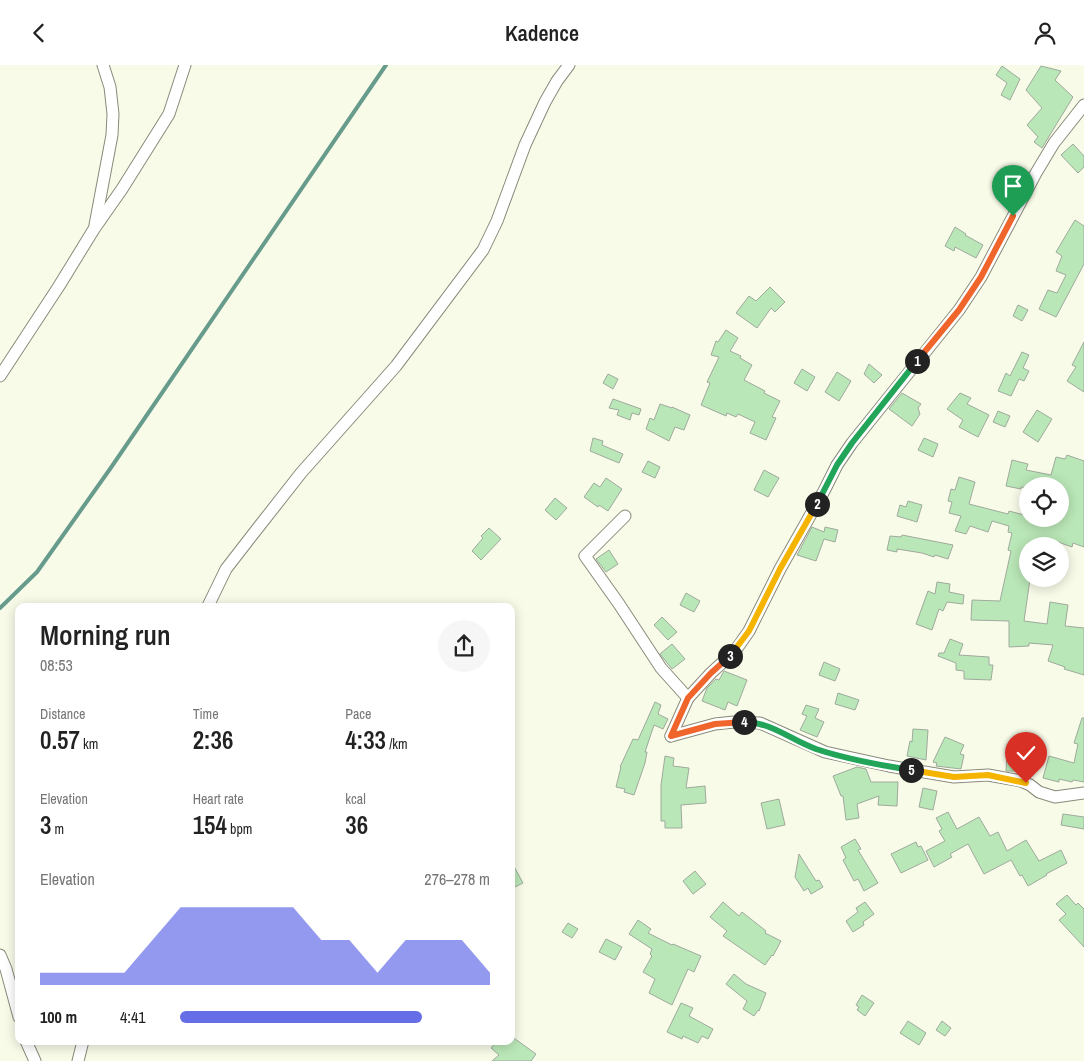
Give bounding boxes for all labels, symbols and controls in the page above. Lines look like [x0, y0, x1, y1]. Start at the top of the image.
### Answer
text: Kadence [505, 18, 579, 48]
icon: back [25, 19, 53, 47]
icon: person [1031, 19, 1059, 47]
pin [992, 165, 1034, 216]
icon: arrive [999, 172, 1027, 200]
pin: 1 [904, 349, 930, 373]
text: 1 [914, 352, 921, 370]
map controls [1019, 477, 1069, 587]
button: locate [1019, 477, 1069, 527]
pin: 2 [804, 491, 830, 517]
text: 2 [814, 495, 821, 513]
button: layers [1019, 537, 1069, 587]
text: Morning run [40, 616, 171, 654]
button: share [438, 620, 490, 672]
pin: 3 [718, 643, 742, 669]
text: 3 [727, 647, 734, 665]
text: 08:53 [40, 654, 73, 676]
text: Distance [40, 705, 85, 723]
text: Time [193, 705, 219, 723]
text: Pace [345, 705, 372, 723]
pin: 4 [732, 709, 756, 735]
text: 4 [741, 713, 748, 731]
text: 0.57 [40, 723, 80, 757]
text: 2:36 [193, 723, 233, 757]
text: 4:33 [345, 723, 386, 757]
pin [1005, 732, 1047, 783]
text: km [80, 735, 98, 753]
text: /km [386, 735, 408, 753]
icon: check [1012, 739, 1040, 767]
pin: 5 [898, 757, 924, 783]
text: 5 [908, 761, 915, 779]
text: Elevation [40, 790, 88, 808]
text: Heart rate [193, 790, 244, 808]
text: kcal [345, 790, 366, 808]
text: 3 [40, 808, 51, 842]
text: 154 [193, 808, 227, 842]
text: 36 [345, 808, 368, 842]
text: m [51, 820, 64, 838]
text: bpm [227, 820, 252, 838]
text: Elevation [40, 868, 95, 890]
text: 276–278 m [424, 868, 490, 890]
text: 100 m [40, 1006, 77, 1028]
text: 4:41 [120, 1006, 146, 1028]

